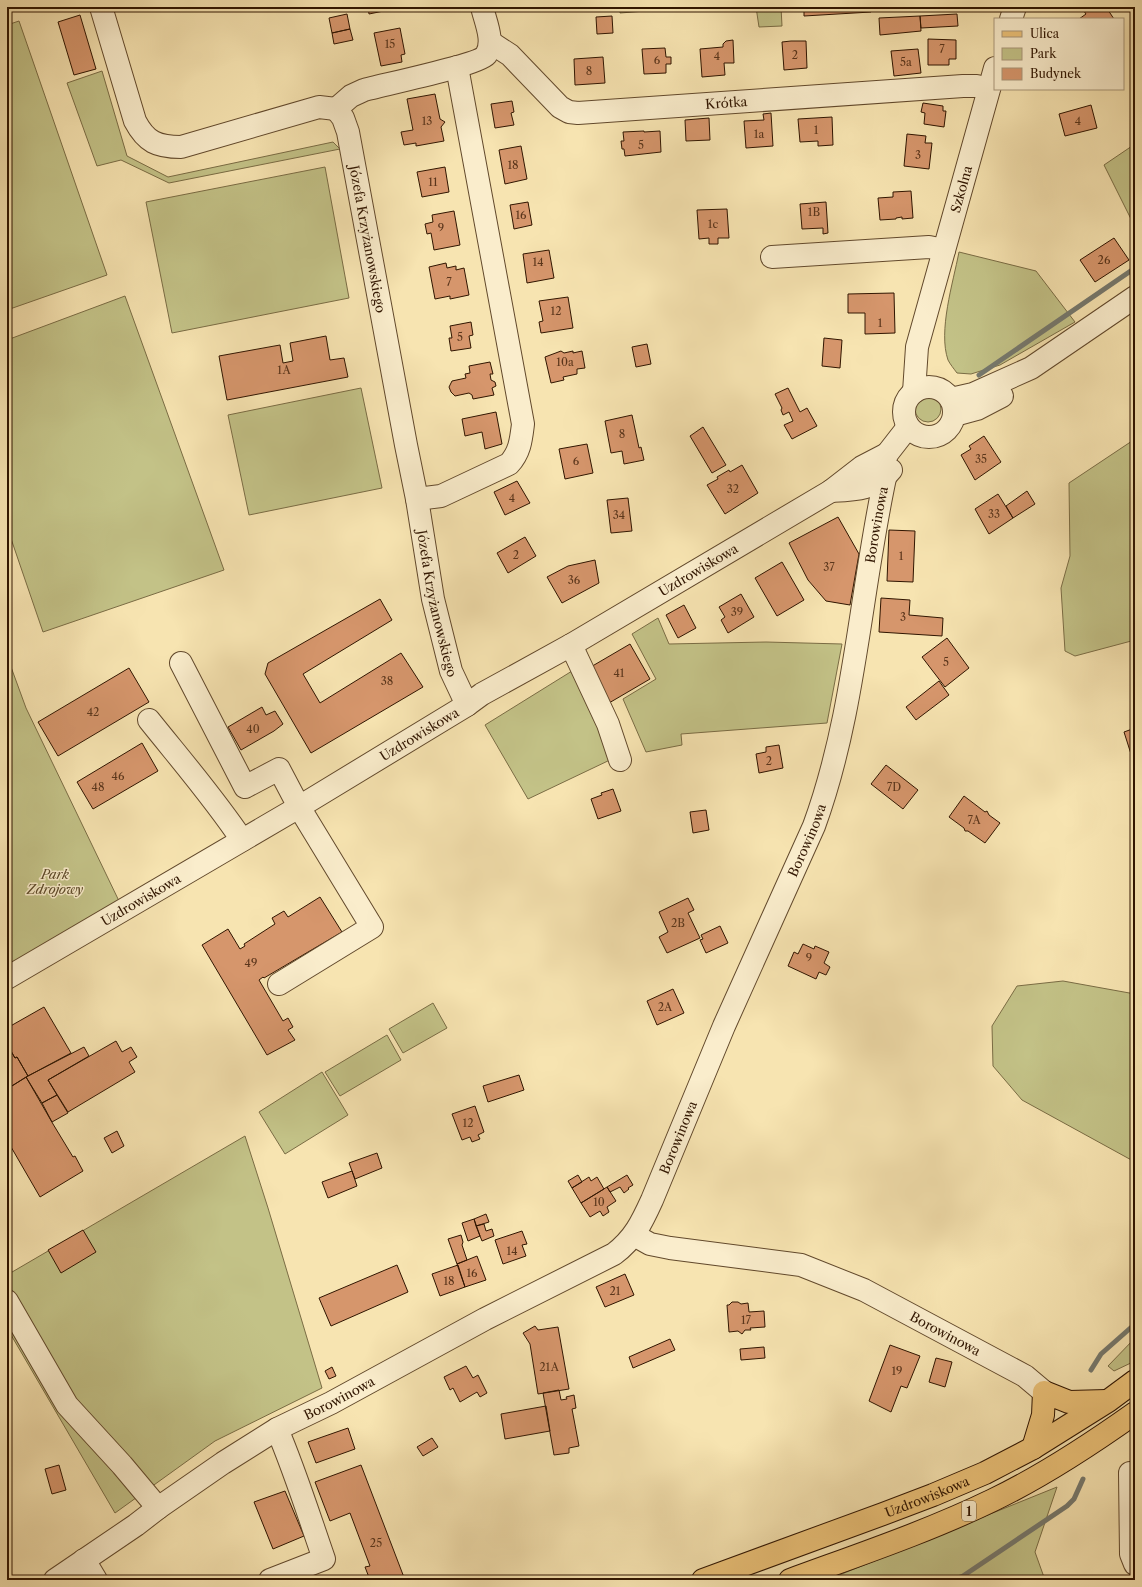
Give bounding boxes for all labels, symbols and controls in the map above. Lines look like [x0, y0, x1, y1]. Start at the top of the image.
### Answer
legend [994, 18, 1124, 90]
text: Ulica [1030, 26, 1060, 41]
house number: 15 [385, 37, 395, 51]
house number: 7 [939, 42, 945, 56]
text: Park [1030, 46, 1057, 61]
house number: 2 [792, 48, 798, 62]
house number: 4 [714, 49, 720, 63]
house number: 6 [654, 53, 661, 67]
house number: 5a [900, 55, 912, 69]
house number: 8 [586, 64, 592, 78]
text: Budynek [1030, 66, 1082, 81]
street label: Krótka [705, 93, 748, 112]
house number: 13 [422, 114, 432, 128]
house number: 4 [1075, 114, 1081, 128]
house number: 1 [814, 123, 819, 137]
house number: 1a [754, 127, 764, 141]
house number: 5 [638, 138, 644, 152]
house number: 3 [915, 148, 921, 162]
house number: 18 [507, 158, 519, 172]
street label: Józefa Krzyżanowskiego [346, 162, 389, 314]
street label: Szkolna [947, 164, 975, 215]
house number: 11 [428, 175, 438, 189]
house number: 1B [808, 205, 820, 219]
house number: 16 [515, 208, 527, 222]
house number: 1c [708, 217, 718, 231]
house number: 9 [438, 221, 444, 235]
house number: 26 [1098, 253, 1111, 267]
house number: 14 [533, 255, 543, 269]
house number: 7 [446, 275, 452, 289]
house number: 12 [551, 304, 561, 318]
house number: 1 [878, 316, 883, 330]
house number: 5 [457, 330, 463, 344]
house number: 10a [556, 355, 574, 369]
house number: 1A [277, 363, 291, 377]
house number: 8 [619, 427, 625, 441]
house number: 35 [975, 452, 987, 466]
house number: 6 [573, 454, 580, 468]
house number: 32 [727, 482, 739, 496]
street label: Borowinowa [862, 485, 891, 564]
house number: 4 [509, 491, 515, 505]
house number: 33 [988, 507, 1000, 521]
house number: 34 [613, 508, 625, 522]
street label: Józefa Krzyżanowskiego [414, 527, 461, 680]
street label: Uzdrowiskowa [656, 540, 741, 599]
house number: 2 [513, 548, 519, 562]
house number: 1 [899, 549, 904, 563]
house number: 37 [823, 560, 835, 574]
house number: 36 [568, 573, 581, 587]
house number: 39 [731, 605, 743, 619]
house number: 3 [900, 610, 906, 624]
house number: 5 [943, 655, 949, 669]
house number: 41 [614, 666, 625, 680]
house number: 38 [381, 674, 393, 688]
street label: Uzdrowiskowa [377, 704, 462, 764]
house number: 42 [87, 705, 99, 719]
house number: 40 [246, 722, 260, 736]
house number: 2 [766, 754, 772, 768]
house number: 46 [112, 769, 125, 783]
house number: 48 [92, 780, 104, 794]
house number: 7D [887, 780, 901, 794]
street label: Borowinowa [784, 802, 829, 879]
house number: 7A [967, 813, 981, 827]
park label: Park Zdrojowy [26, 866, 84, 897]
street label: Uzdrowiskowa [98, 870, 184, 929]
house number: 2B [671, 916, 685, 930]
house number: 9 [806, 951, 812, 965]
house number: 49 [245, 956, 257, 970]
house number: 2A [658, 1000, 673, 1014]
street label: Borowinowa [656, 1098, 700, 1176]
house number: 12 [463, 1116, 473, 1130]
house number: 10 [593, 1195, 605, 1209]
house number: 14 [507, 1244, 517, 1258]
house number: 16 [466, 1266, 478, 1280]
house number: 18 [443, 1274, 455, 1288]
house number: 21 [610, 1284, 621, 1298]
street label: Borowinowa [907, 1308, 984, 1359]
house number: 17 [741, 1313, 752, 1327]
house number: 21A [539, 1360, 560, 1374]
house number: 19 [891, 1364, 903, 1378]
street label: Borowinowa [301, 1373, 377, 1423]
street label: Uzdrowiskowa [883, 1473, 972, 1521]
road number: 1 [962, 1501, 976, 1521]
house number: 25 [370, 1536, 382, 1550]

